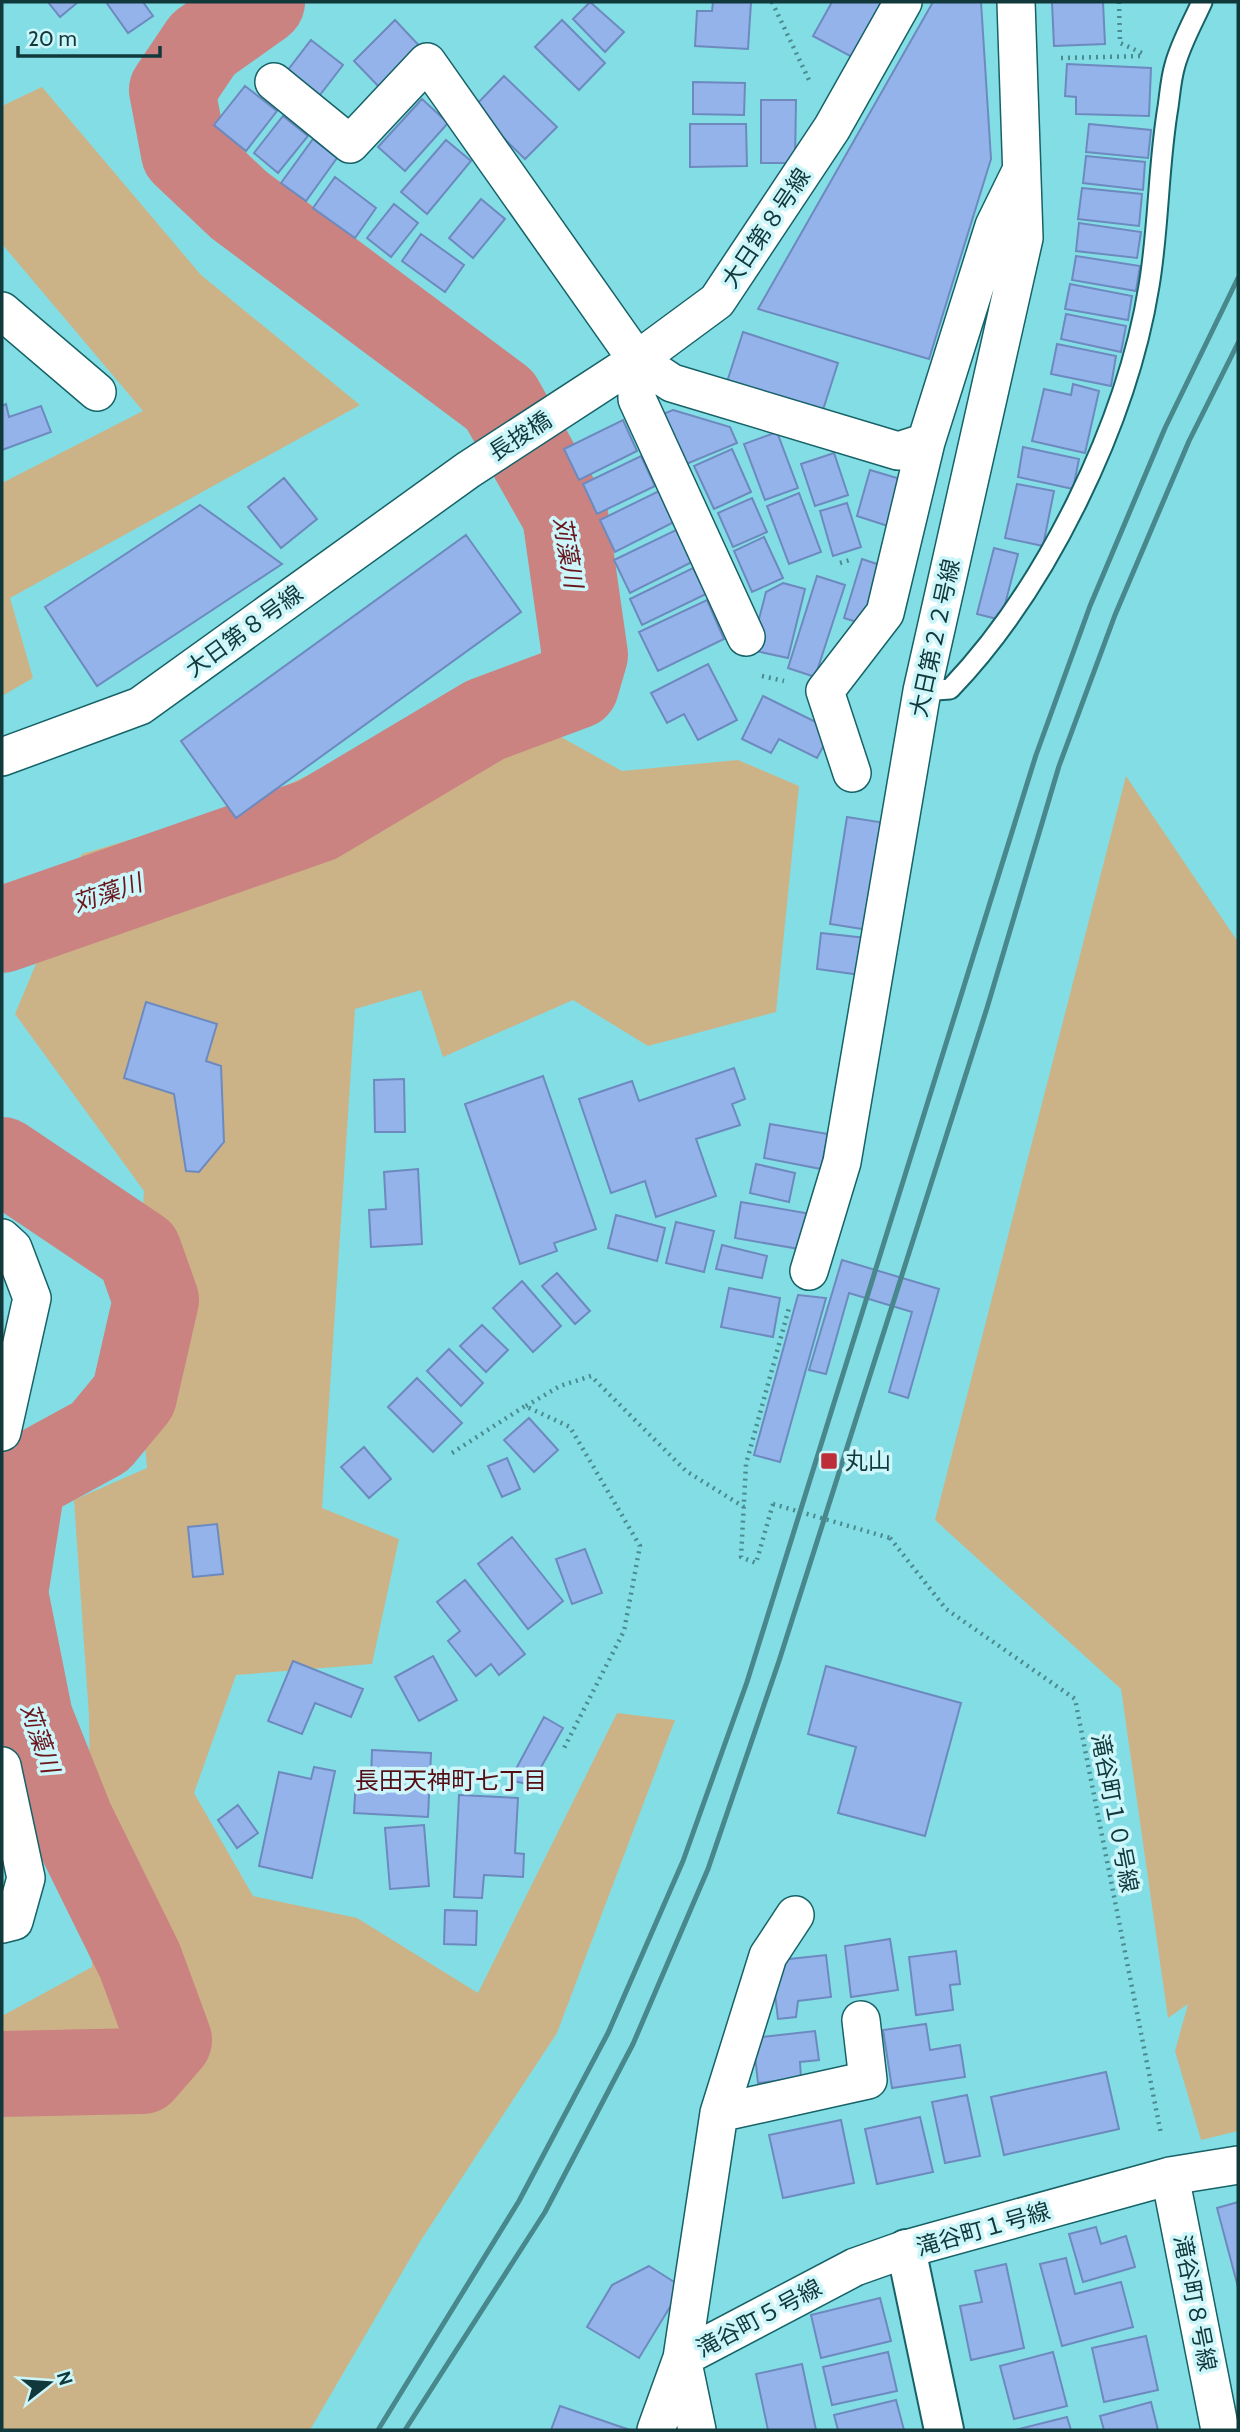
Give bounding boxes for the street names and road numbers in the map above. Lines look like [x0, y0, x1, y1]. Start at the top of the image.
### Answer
street label: 大日第８号線 [716, 163, 816, 293]
street label: 長捘橋 [483, 405, 557, 467]
street label: 大日第２２号線 [905, 556, 965, 720]
street label: 大日第８号線 [180, 579, 308, 683]
street label: 滝谷町１０号線 [1086, 1731, 1144, 1895]
street label: 滝谷町１号線 [913, 2197, 1053, 2261]
street label: 滝谷町８号線 [1168, 2233, 1222, 2373]
street label: 滝谷町５号線 [692, 2273, 826, 2363]

